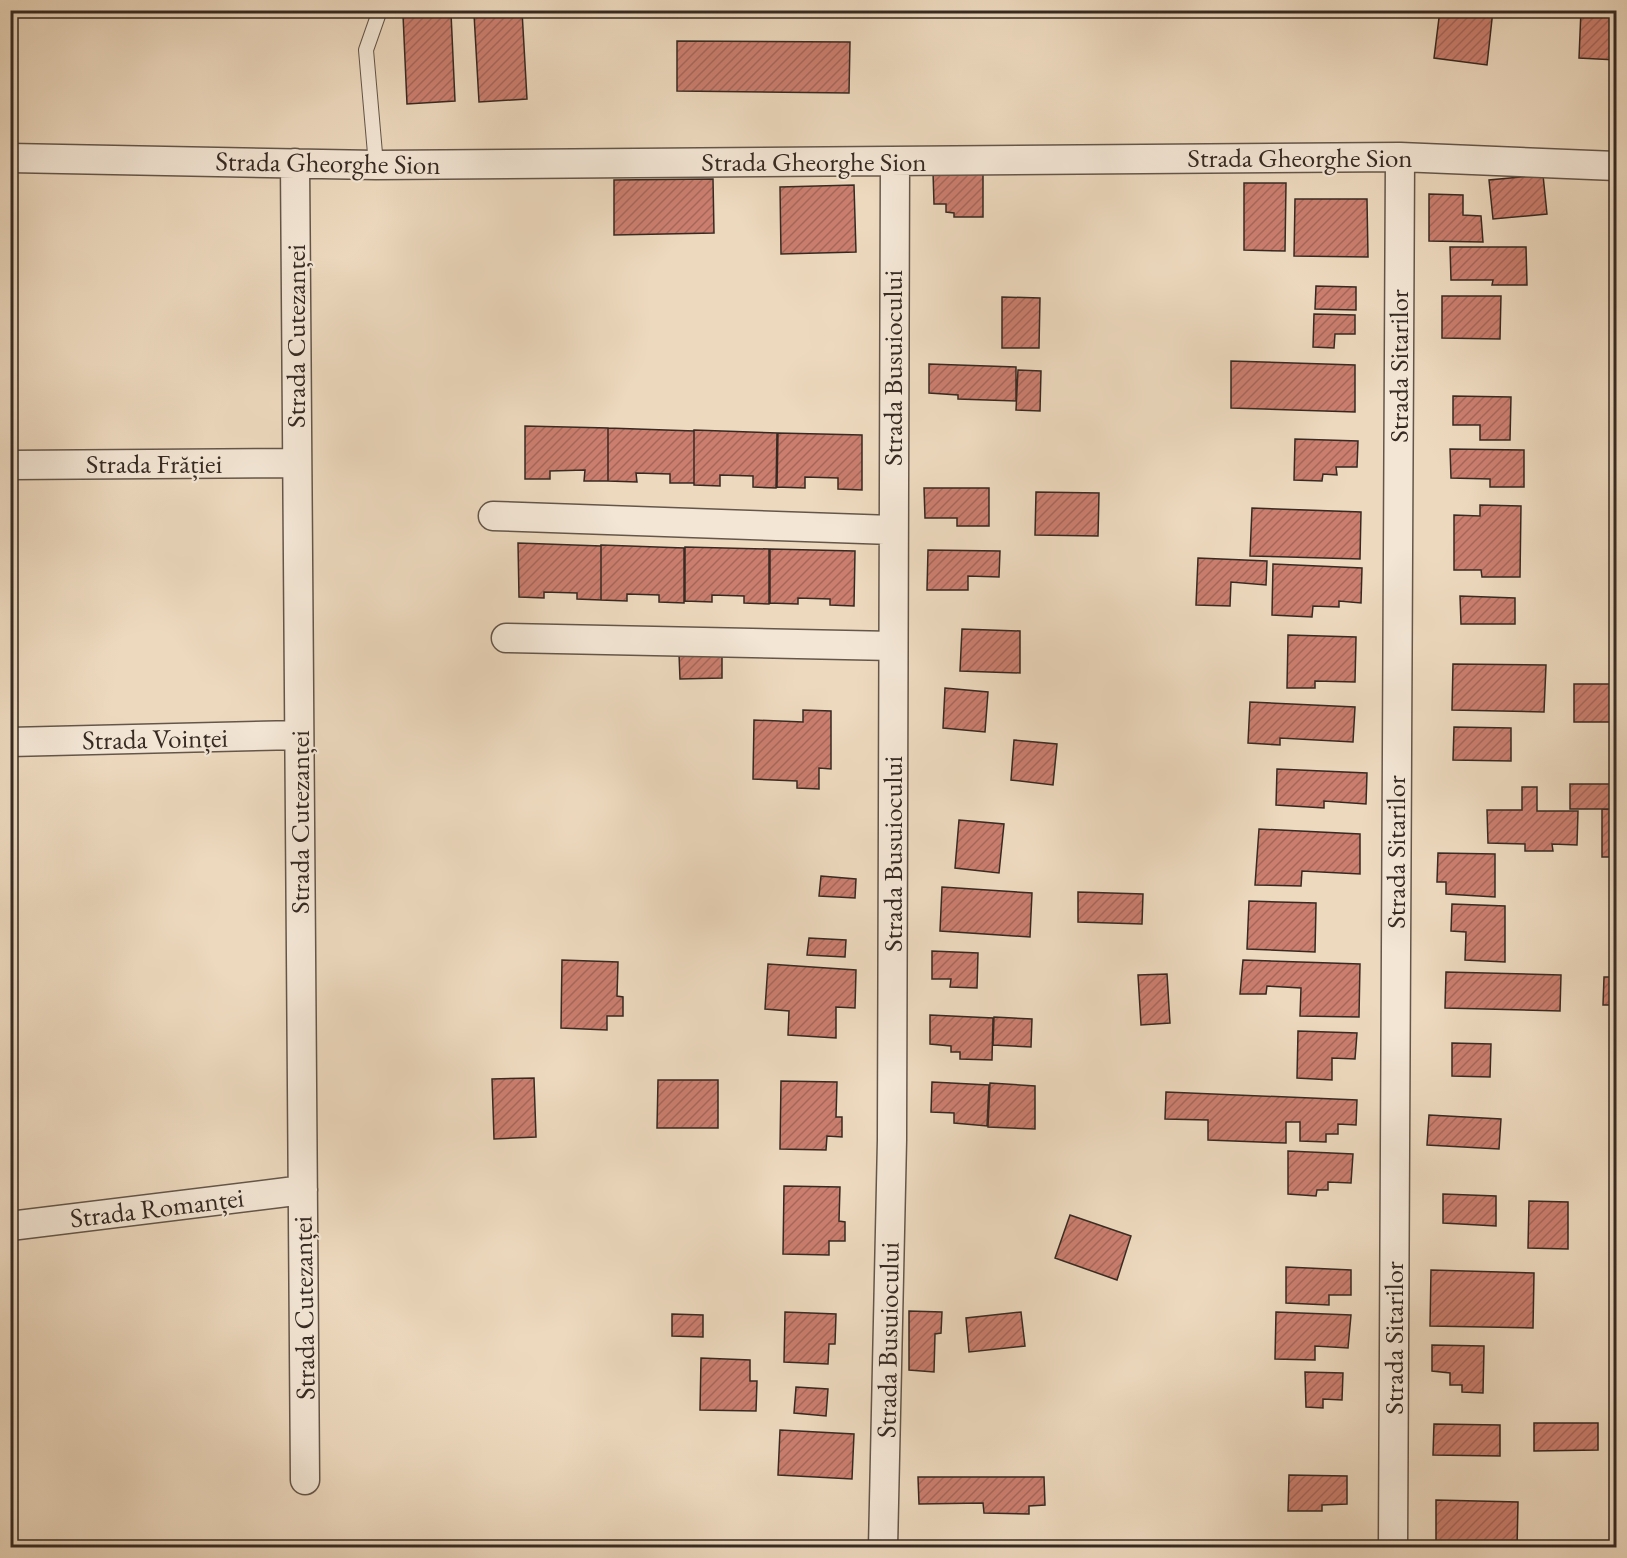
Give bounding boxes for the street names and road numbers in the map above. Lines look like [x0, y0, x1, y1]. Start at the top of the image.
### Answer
street label: Strada Gheorghe Sion [1187, 140, 1413, 175]
street label: Strada Gheorghe Sion [215, 143, 441, 182]
street label: Strada Gheorghe Sion [701, 144, 927, 179]
street label: Strada Cutezanței [278, 244, 313, 428]
street label: Strada Busuiocului [875, 270, 910, 466]
street label: Strada Sitarilor [1381, 289, 1416, 443]
street label: Strada Frăției [86, 446, 223, 481]
street label: Strada Voinței [82, 720, 229, 757]
street label: Strada Cutezanței [282, 730, 317, 914]
street label: Strada Busuiocului [875, 756, 910, 952]
street label: Strada Sitarilor [1378, 775, 1413, 929]
street label: Strada Romanței [68, 1179, 246, 1236]
street label: Strada Cutezanței [284, 1215, 323, 1400]
street label: Strada Busuiocului [868, 1241, 907, 1438]
street label: Strada Sitarilor [1376, 1261, 1411, 1415]

